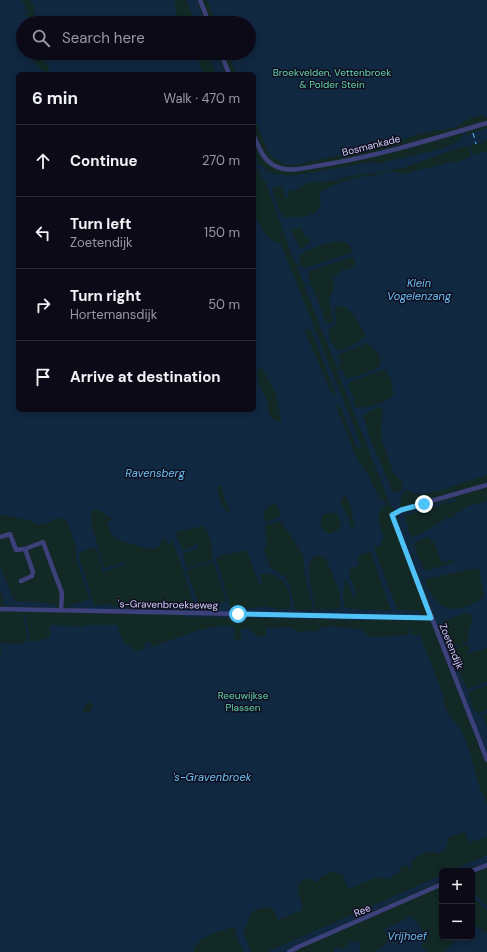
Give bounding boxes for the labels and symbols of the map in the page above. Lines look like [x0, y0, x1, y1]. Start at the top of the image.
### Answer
park label: Broekvelden, Vettenbroek & Polder Stein [273, 66, 391, 91]
street label: Bosmankade [341, 132, 402, 159]
water label: Klein Vogelenzang [387, 276, 452, 303]
water label: Ravensberg [125, 466, 186, 480]
route end [415, 495, 433, 513]
street label: 's-Gravenbroekseweg [118, 597, 219, 612]
route start [229, 605, 247, 623]
street label: Zoetendijk [436, 621, 467, 671]
park label: Reeuwijkse Plassen [218, 689, 269, 714]
water label: 's-Gravenbroek [173, 770, 252, 784]
street label: Ree [352, 901, 373, 920]
water label: Vrijhoef [387, 929, 428, 943]

